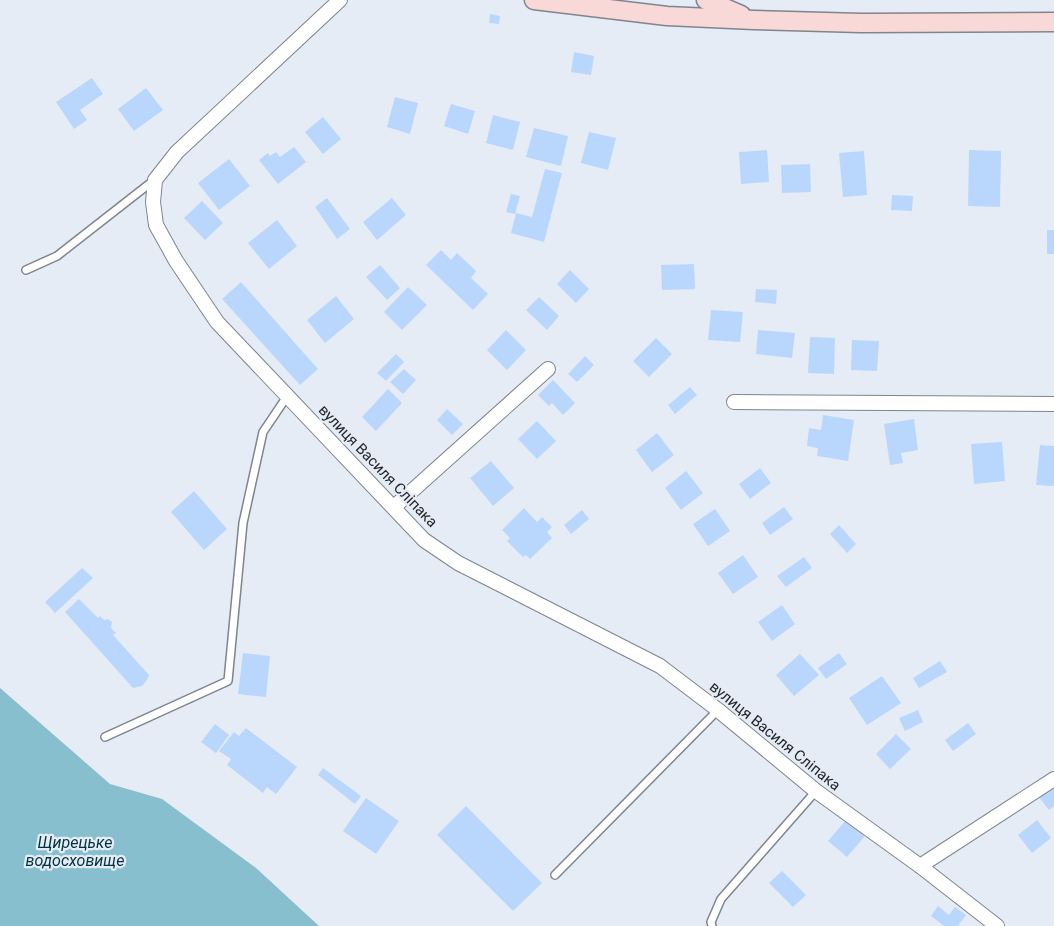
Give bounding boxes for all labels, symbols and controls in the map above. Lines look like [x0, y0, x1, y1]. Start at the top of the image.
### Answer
street label: вулиця Василя Сліпака [315, 401, 441, 531]
street label: вулиця Василя Сліпака [706, 678, 844, 794]
water label: Щирецьке водосховище [26, 833, 124, 870]

